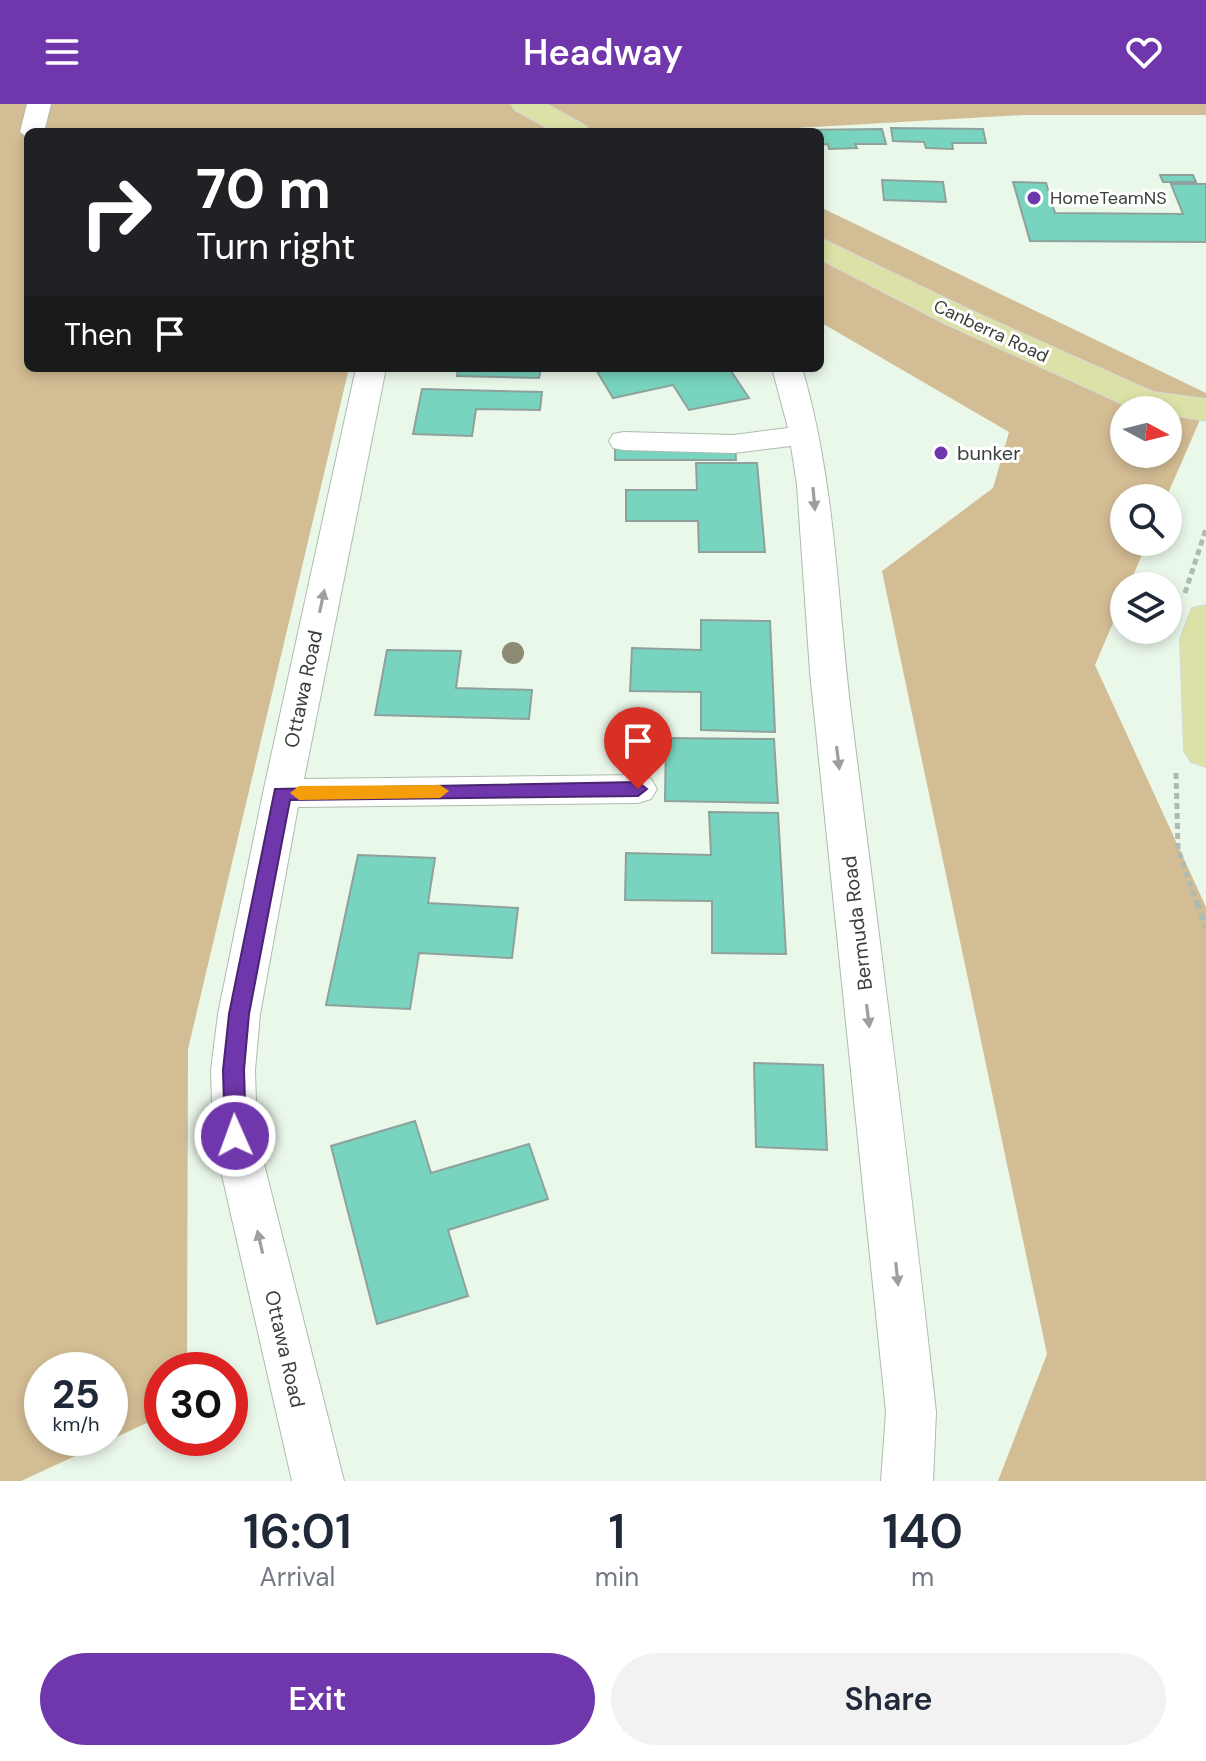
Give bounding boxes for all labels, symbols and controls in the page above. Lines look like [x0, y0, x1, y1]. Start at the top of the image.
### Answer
text: Headway [523, 29, 683, 76]
icon: menu [40, 30, 84, 74]
icon: heart [1122, 30, 1166, 74]
text: 70 m [196, 152, 331, 225]
icon: right [64, 160, 168, 264]
place label: HomeTeamNS [1050, 186, 1167, 210]
marker: HomeTeamNS [1025, 189, 1043, 207]
text: Turn right [196, 223, 355, 270]
street label: Canberra Road [930, 294, 1052, 368]
icon: arrive [148, 312, 192, 356]
text: Then [64, 315, 132, 354]
north arrow [1110, 396, 1182, 468]
map controls [1110, 396, 1182, 644]
place label: bunker [957, 440, 1021, 466]
marker: bunker [932, 444, 950, 462]
button: search [1110, 484, 1182, 556]
one-way arrow [808, 487, 821, 512]
button: layers [1110, 572, 1182, 644]
one-way arrow [316, 589, 329, 614]
street label: Ottawa Road [278, 628, 328, 750]
pin [604, 707, 672, 789]
icon: arrive [616, 719, 660, 763]
one-way arrow [831, 746, 844, 771]
street label: Bermuda Road [836, 854, 878, 992]
one-way arrow [861, 1004, 874, 1029]
position arrow [193, 1094, 277, 1178]
one-way arrow [253, 1229, 266, 1254]
one-way arrow [890, 1262, 903, 1287]
street label: Ottawa Road [259, 1288, 311, 1410]
speed limit sign: 30 [144, 1352, 248, 1456]
text: 25 [52, 1368, 100, 1420]
text: km/h [52, 1411, 100, 1437]
text: 16:01 [243, 1500, 352, 1563]
text: 1 [609, 1500, 625, 1563]
text: 140 [882, 1500, 963, 1563]
text: Arrival [260, 1560, 335, 1594]
text: min [595, 1560, 639, 1594]
text: m [911, 1560, 934, 1594]
button: Exit [40, 1653, 595, 1745]
button: Share [611, 1653, 1166, 1745]

